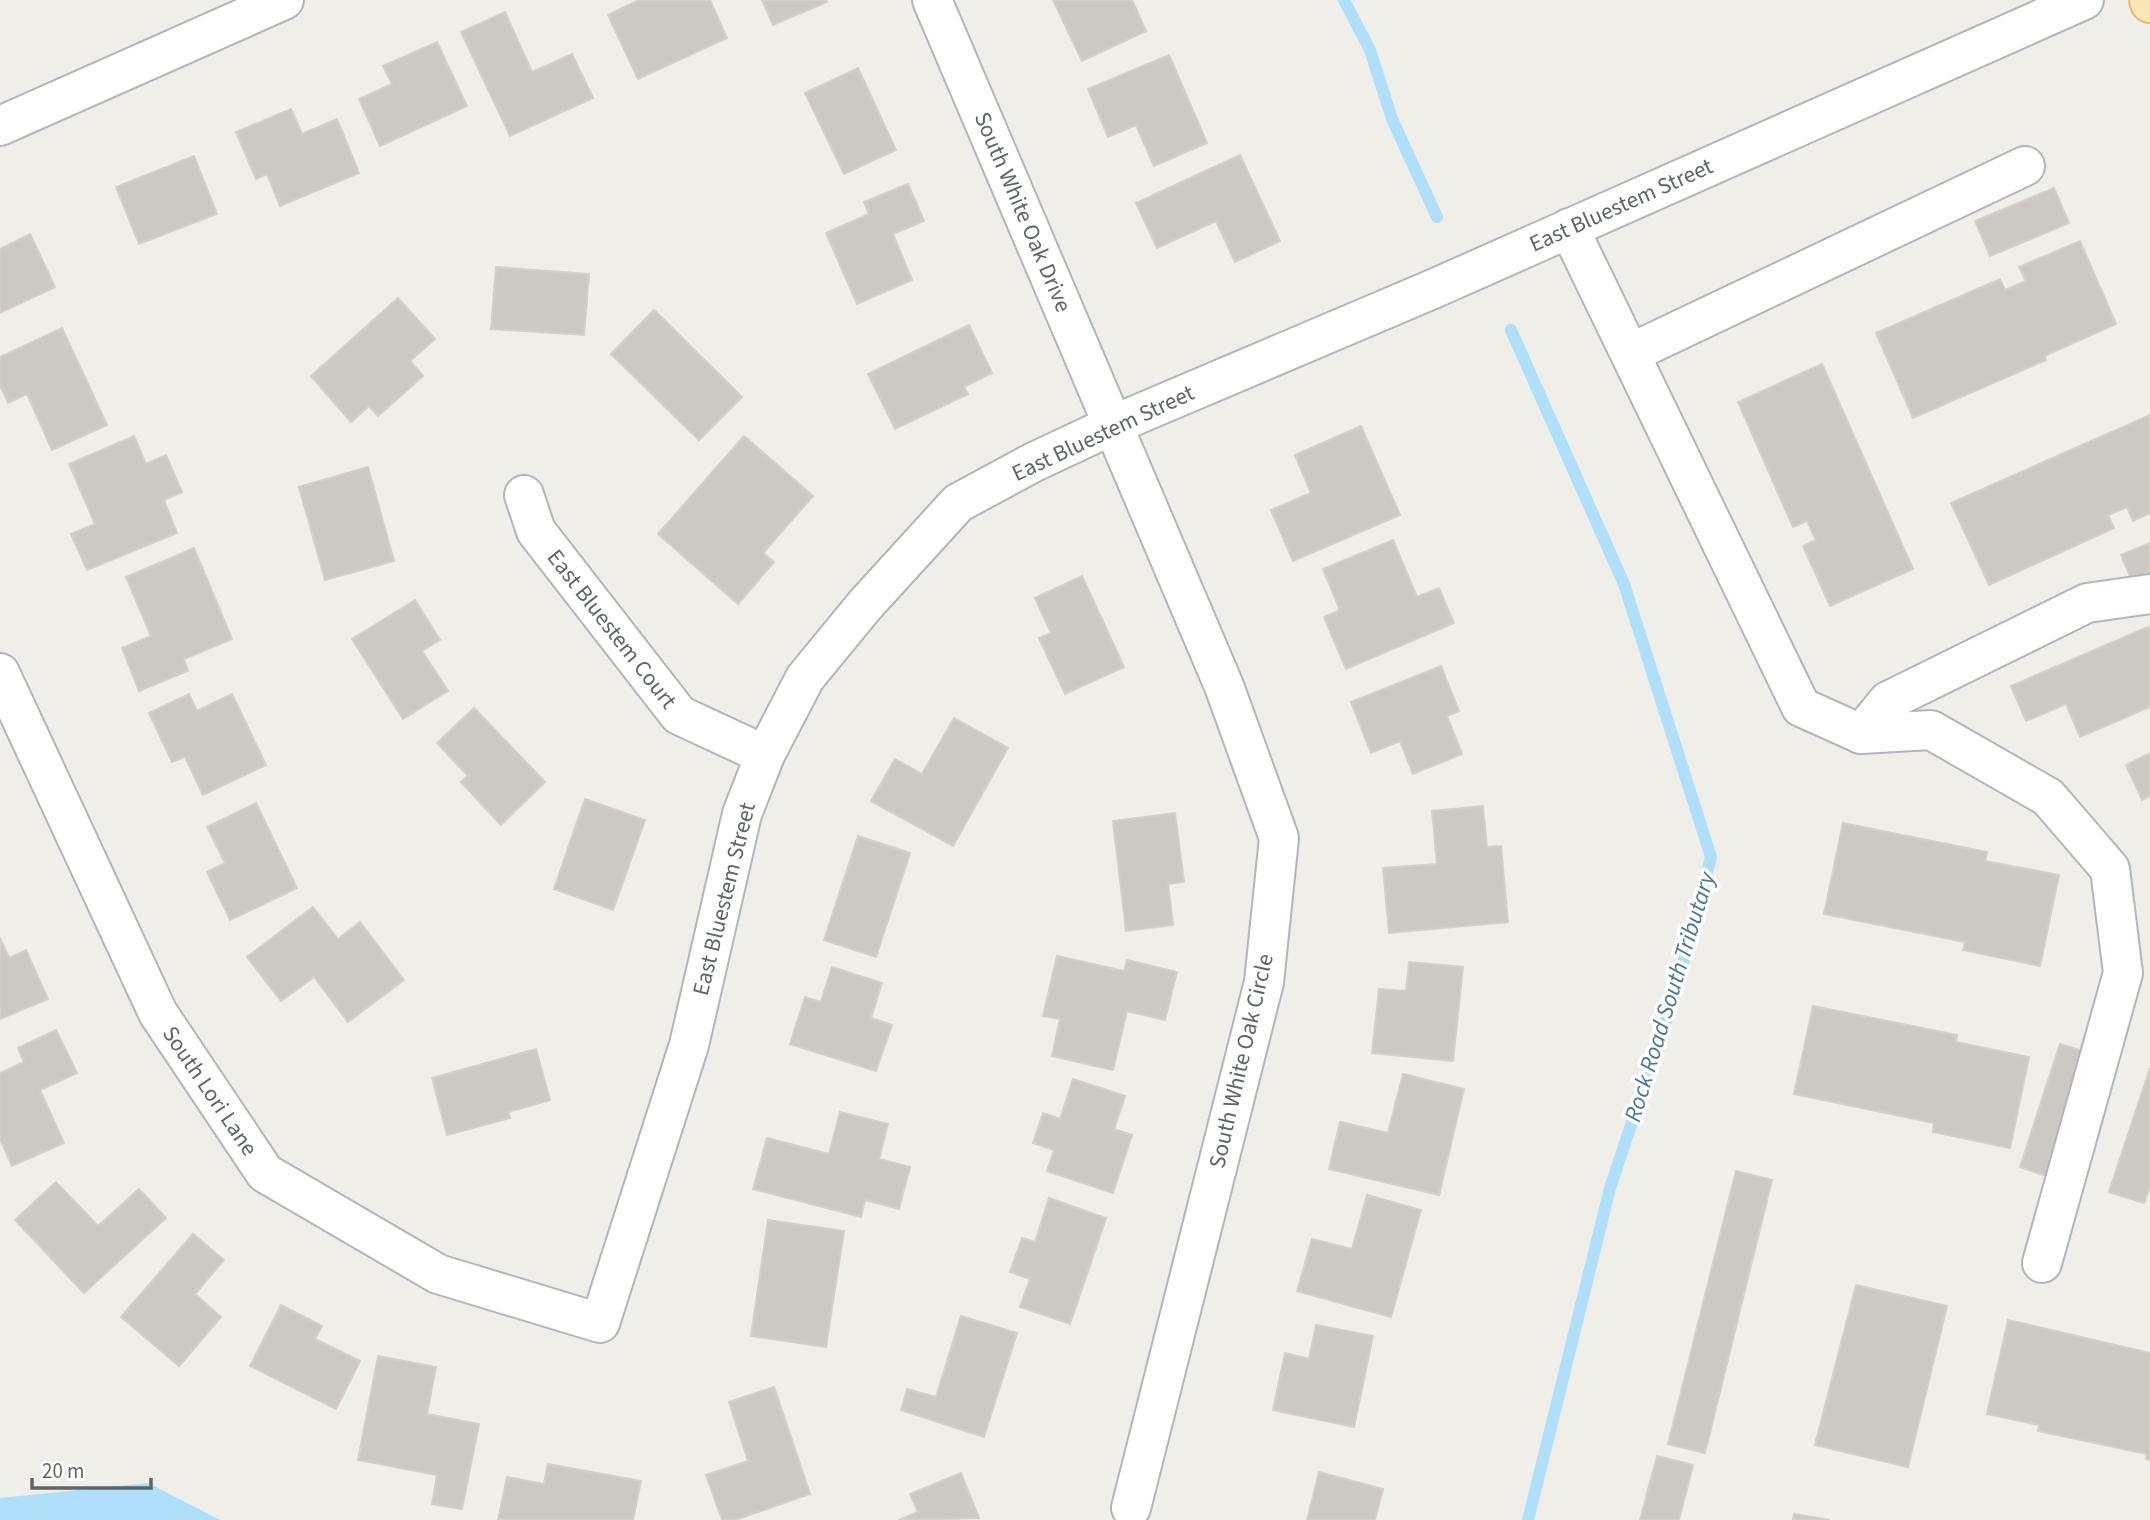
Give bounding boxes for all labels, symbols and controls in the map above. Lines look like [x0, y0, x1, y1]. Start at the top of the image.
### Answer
street label: South White Oak Drive [966, 107, 1080, 317]
street label: East Bluestem Street [1524, 150, 1718, 260]
street label: East Bluestem Street [1006, 376, 1200, 490]
street label: East Bluestem Court [539, 542, 685, 716]
street label: East Bluestem Street [684, 799, 764, 999]
water label: Rock Road South Tributary [1615, 867, 1725, 1126]
street label: South White Oak Circle [1200, 951, 1282, 1171]
street label: South Lori Lane [154, 1019, 266, 1163]
scale bar [32, 1446, 150, 1490]
text: 20 m [42, 1456, 84, 1486]

